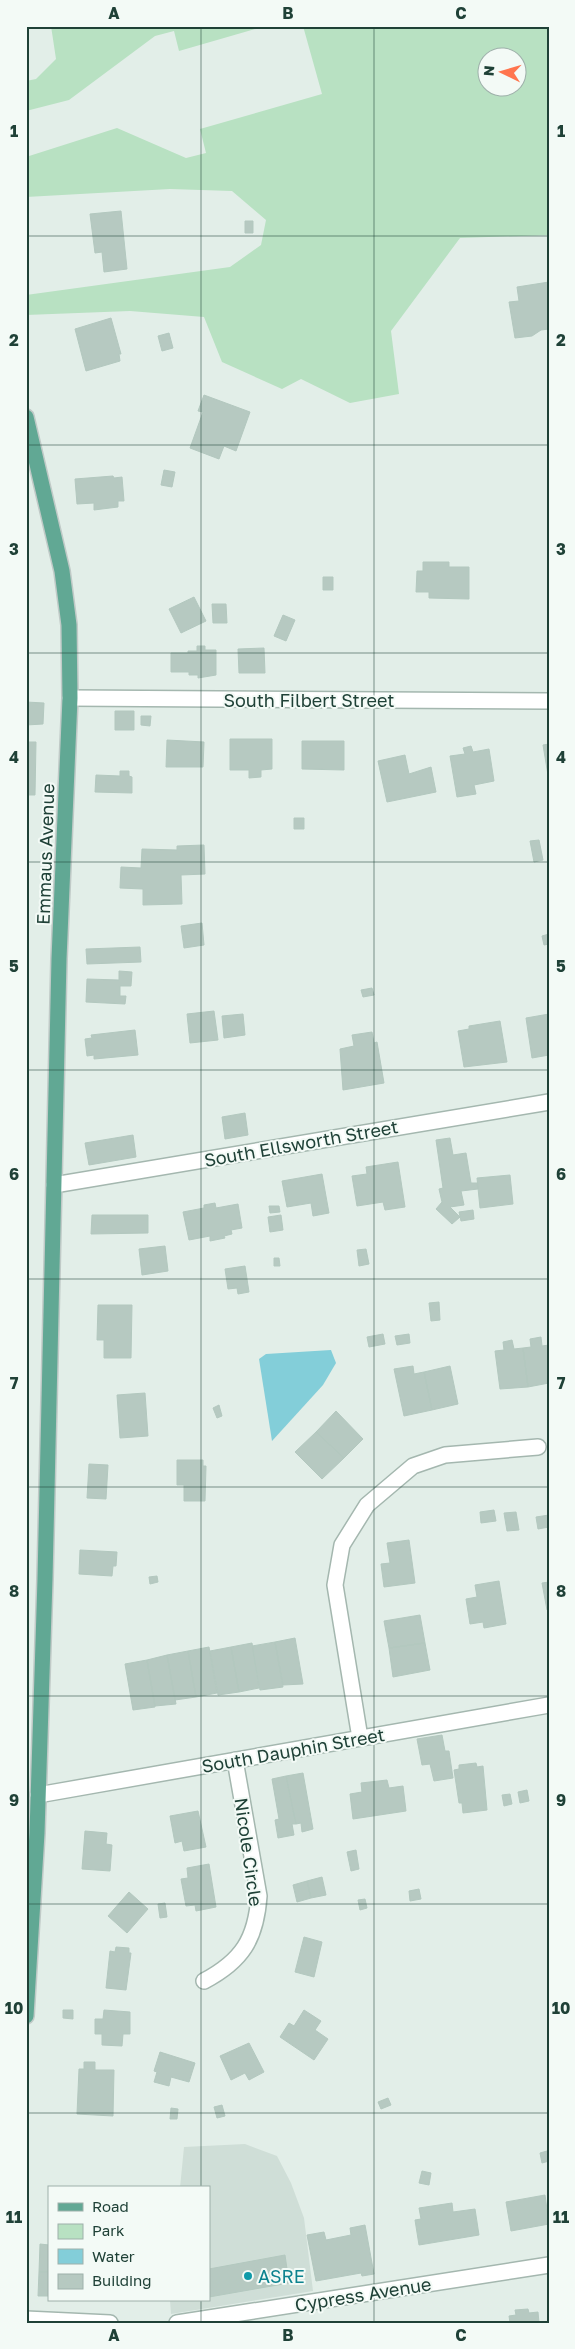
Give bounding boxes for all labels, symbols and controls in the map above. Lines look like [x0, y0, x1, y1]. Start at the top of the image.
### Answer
text: A [108, 3, 120, 23]
text: B [282, 3, 294, 23]
text: C [455, 3, 467, 23]
north arrow [478, 48, 528, 98]
text: N [480, 65, 497, 77]
text: 1 [10, 121, 18, 141]
text: 1 [557, 121, 565, 141]
text: 2 [9, 330, 19, 350]
text: 2 [556, 330, 566, 350]
text: 3 [9, 539, 19, 559]
text: 3 [556, 539, 566, 559]
street label: South Filbert Street [223, 689, 395, 711]
text: 4 [9, 747, 19, 767]
text: 4 [556, 747, 566, 767]
street label: Emmaus Avenue [32, 783, 58, 925]
text: 5 [9, 956, 19, 976]
text: 5 [556, 956, 566, 976]
street label: South Ellsworth Street [202, 1115, 400, 1171]
text: 6 [9, 1164, 19, 1184]
text: 6 [556, 1164, 566, 1184]
text: 7 [10, 1373, 19, 1393]
text: 7 [557, 1373, 566, 1393]
text: 8 [9, 1581, 19, 1601]
text: 8 [556, 1581, 566, 1601]
street label: South Dauphin Street [200, 1723, 386, 1777]
text: 9 [9, 1790, 19, 1810]
text: 9 [556, 1790, 566, 1810]
street label: Nicole Circle [230, 1796, 268, 1908]
text: 10 [5, 1998, 23, 2018]
text: 10 [552, 1998, 570, 2018]
legend [48, 2186, 210, 2302]
text: Road [92, 2197, 129, 2215]
text: 11 [6, 2207, 22, 2227]
text: 11 [553, 2207, 569, 2227]
text: Park [92, 2221, 125, 2239]
text: Water [92, 2247, 135, 2265]
place label: ASRE [258, 2265, 305, 2287]
marker: ASRE [242, 2270, 254, 2282]
text: Building [92, 2271, 152, 2289]
street label: Cypress Avenue [293, 2272, 433, 2316]
text: A [108, 2325, 120, 2345]
text: B [282, 2325, 294, 2345]
text: C [455, 2325, 467, 2345]

